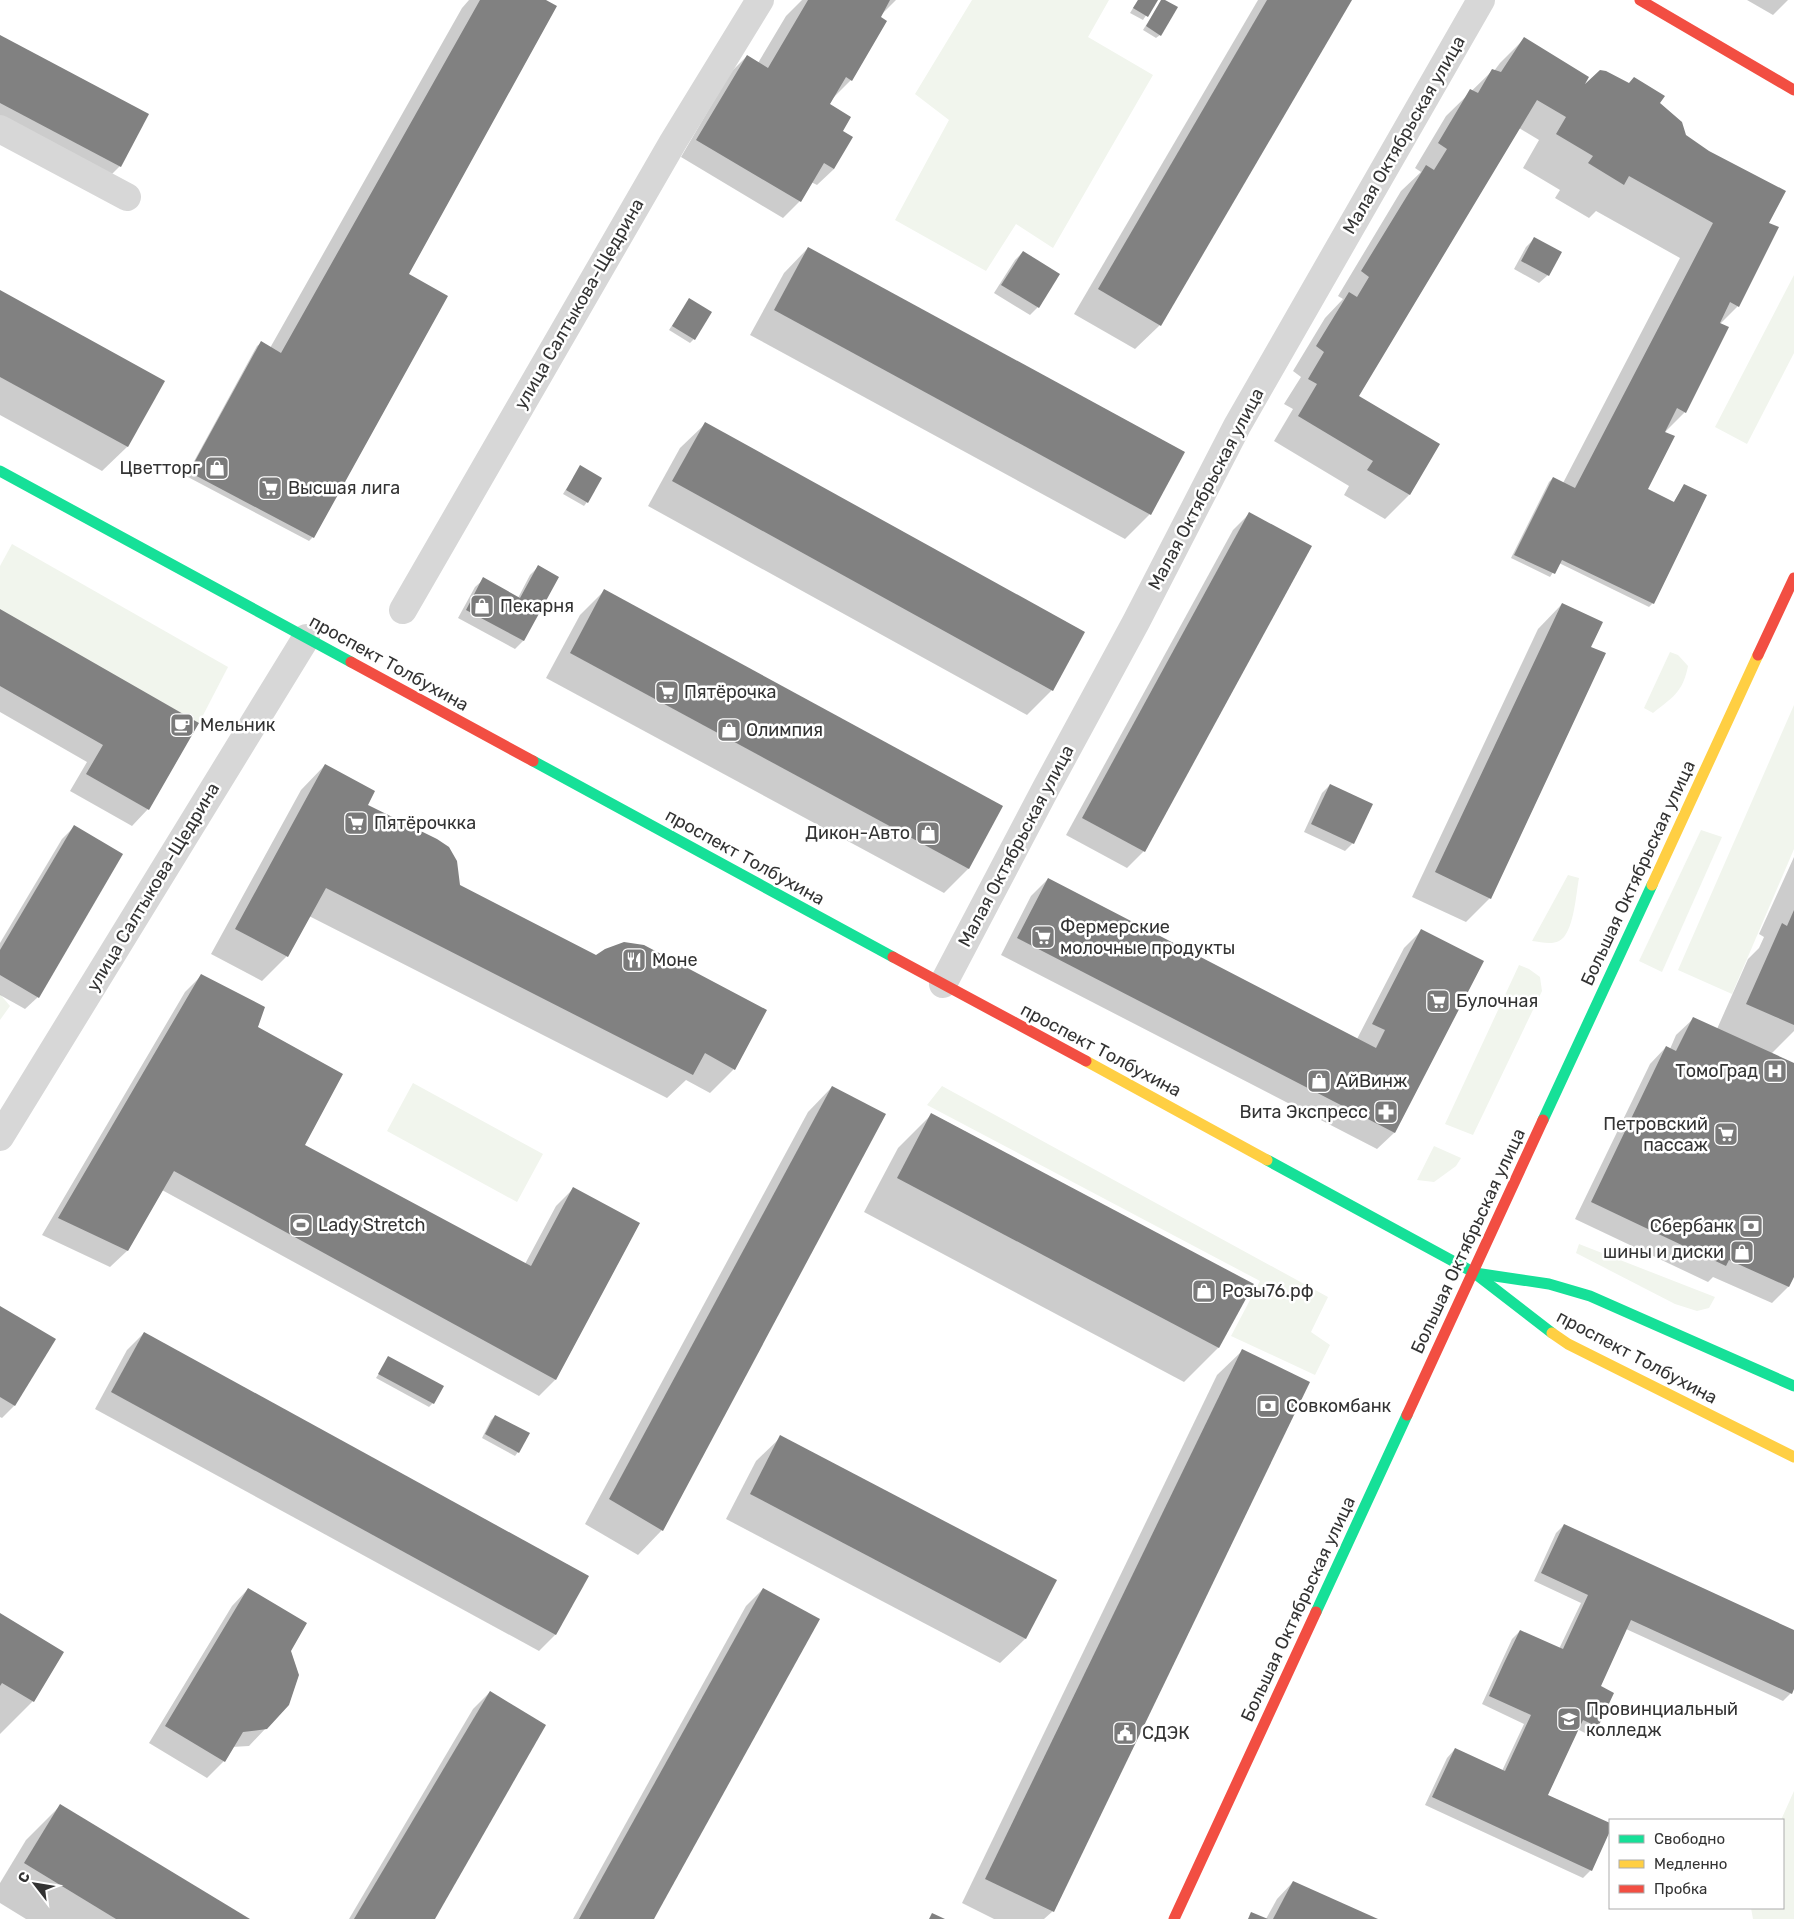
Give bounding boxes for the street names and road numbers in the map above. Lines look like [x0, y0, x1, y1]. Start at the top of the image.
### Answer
street label: Малая Октябрьская улица [1338, 32, 1470, 238]
street label: улица Салтыкова-Щедрина [510, 195, 648, 413]
street label: Малая Октябрьская улица [1143, 384, 1269, 594]
street label: проспект Толбухина [306, 610, 472, 716]
street label: Малая Октябрьская улица [953, 741, 1079, 951]
street label: Большая Октябрьская улица [1576, 757, 1700, 989]
street label: улица Салтыкова-Щедрина [82, 779, 224, 995]
street label: проспект Толбухина [662, 804, 828, 910]
street label: проспект Толбухина [1017, 998, 1185, 1102]
street label: Большая Октябрьская улица [1406, 1125, 1530, 1357]
street label: проспект Толбухина [1553, 1305, 1721, 1409]
street label: Большая Октябрьская улица [1236, 1493, 1360, 1725]

